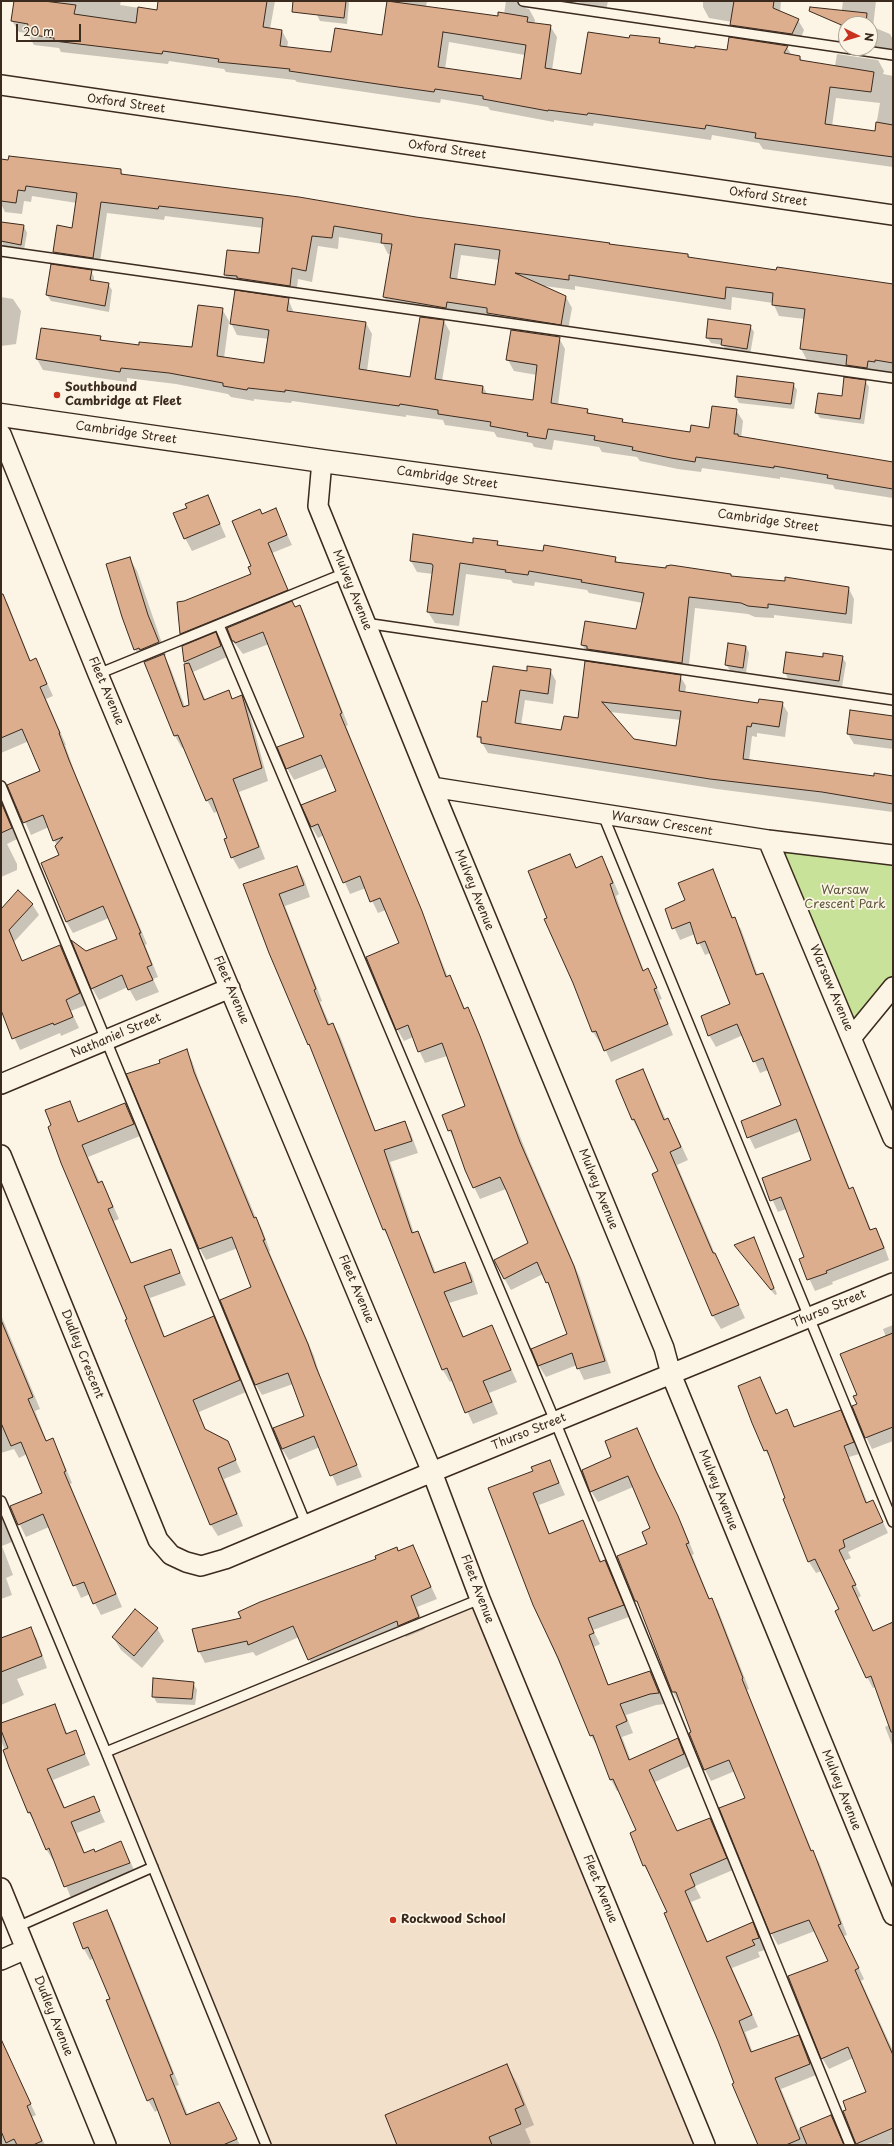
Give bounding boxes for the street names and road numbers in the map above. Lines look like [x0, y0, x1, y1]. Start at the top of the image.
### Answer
street label: Oxford Street [86, 91, 166, 117]
street label: Oxford Street [407, 137, 487, 163]
street label: Oxford Street [728, 184, 808, 210]
street label: Cambridge Street [74, 419, 178, 447]
street label: Cambridge Street [395, 464, 499, 492]
street label: Cambridge Street [716, 507, 820, 535]
street label: Mulvey Avenue [329, 547, 375, 633]
street label: Fleet Avenue [85, 655, 127, 727]
street label: Warsaw Crescent [610, 809, 714, 839]
street label: Mulvey Avenue [451, 847, 497, 933]
street label: Warsaw Avenue [806, 943, 856, 1033]
street label: Fleet Avenue [210, 954, 252, 1026]
street label: Nathaniel Street [69, 1011, 163, 1061]
street label: Mulvey Avenue [575, 1146, 621, 1232]
street label: Fleet Avenue [335, 1253, 377, 1325]
street label: Thurso Street [790, 1287, 868, 1331]
street label: Dudley Crescent [58, 1307, 106, 1401]
street label: Thurso Street [490, 1411, 568, 1453]
street label: Mulvey Avenue [695, 1447, 741, 1533]
street label: Fleet Avenue [457, 1552, 497, 1626]
street label: Mulvey Avenue [818, 1747, 864, 1833]
street label: Fleet Avenue [580, 1853, 620, 1925]
street label: Dudley Avenue [30, 1974, 76, 2058]

